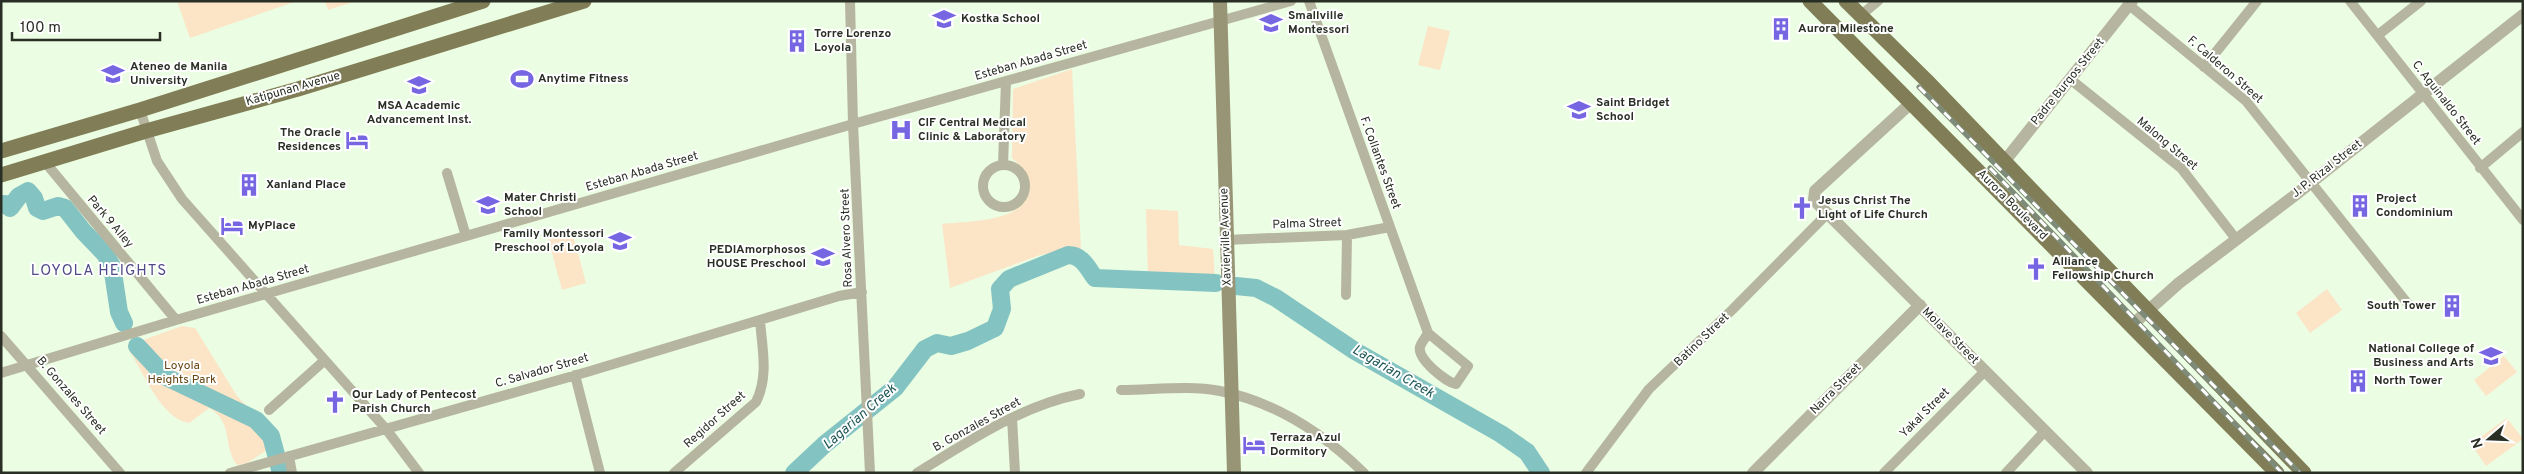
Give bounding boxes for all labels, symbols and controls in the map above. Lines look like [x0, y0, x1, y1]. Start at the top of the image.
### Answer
school or university icon: Kostka School [931, 6, 957, 32]
place label: Smallville Montessori [1288, 8, 1349, 38]
scale bar [12, 10, 160, 42]
school or university icon: Smallville Montessori [1258, 10, 1284, 36]
place label: Kostka School [961, 11, 1040, 27]
building icon: Aurora Milestone [1768, 16, 1794, 42]
text: 100 m [20, 19, 61, 38]
place label: Aurora Milestone [1798, 21, 1894, 37]
place label: Torre Lorenzo Loyola [814, 26, 891, 56]
building icon: Torre Lorenzo Loyola [784, 28, 810, 54]
street label: F. Calderon Street [2184, 33, 2266, 107]
street label: Padre Burgos Street [2028, 35, 2108, 129]
street label: Esteban Abada Street [973, 37, 1089, 85]
street label: C. Aguinaldo Street [2408, 57, 2484, 149]
place label: Ateneo de Manila University [130, 59, 227, 89]
school or university icon: Ateneo de Manila University [100, 61, 126, 87]
sports icon: Anytime Fitness [509, 66, 535, 92]
street label: Katipunan Avenue [244, 68, 342, 110]
place label: Anytime Fitness [538, 71, 629, 87]
school or university icon: MSA Academic Advancement Inst. [406, 72, 432, 98]
place label: Saint Bridget School [1596, 95, 1670, 125]
school or university icon: Saint Bridget School [1566, 97, 1592, 123]
place label: MSA Academic Advancement Inst. [367, 98, 471, 128]
street label: Malong Street [2133, 114, 2201, 174]
place label: CIF Central Medical Clinic & Laboratory [918, 115, 1026, 145]
street label: F. Collantes Street [1356, 115, 1404, 211]
hospital icon: CIF Central Medical Clinic & Laboratory [888, 117, 914, 143]
place label: The Oracle Residences [277, 125, 341, 155]
hotel icon: The Oracle Residences [344, 127, 370, 153]
street label: J. P. Rizal Street [2288, 136, 2366, 202]
street label: Esteban Abada Street [584, 148, 700, 196]
street label: Aurora Boulevard [1973, 166, 2051, 244]
building icon: Xanland Place [236, 172, 262, 198]
place label: Xanland Place [266, 177, 346, 193]
street label: Rosa Alvero Street [837, 188, 857, 288]
street label: Xavierville Avenue [1216, 188, 1236, 286]
place label: Mater Christi School [504, 190, 576, 220]
place label: Project Condominium [2376, 191, 2453, 221]
street label: Park 9 Alley [83, 192, 137, 252]
school or university icon: Mater Christi School [475, 192, 501, 218]
place label: Jesus Christ The Light of Life Church [1818, 193, 1928, 223]
building icon: Project Condominium [2347, 193, 2373, 219]
church icon: Jesus Christ The Light of Life Church [1789, 195, 1815, 221]
hotel icon: MyPlace [219, 213, 245, 239]
street label: Palma Street [1272, 215, 1342, 233]
place label: MyPlace [248, 218, 296, 234]
place label: Family Montessori Preschool of Loyola [494, 226, 604, 256]
school or university icon: Family Montessori Preschool of Loyola [607, 228, 633, 254]
place label: PEDIAmorphosos HOUSE Preschool [707, 242, 806, 272]
school or university icon: PEDIAmorphosos HOUSE Preschool [810, 244, 836, 270]
place label: Alliance Fellowship Church [2052, 254, 2154, 284]
church icon: Alliance Fellowship Church [2023, 256, 2049, 282]
street label: Esteban Abada Street [195, 261, 311, 309]
district label: LOYOLA HEIGHTS [31, 262, 167, 281]
building icon: South Tower [2439, 293, 2465, 319]
place label: South Tower [2367, 298, 2436, 314]
street label: Molave Street [1918, 304, 1982, 368]
street label: Batino Street [1671, 310, 1733, 370]
place label: National College of Business and Arts [2368, 341, 2475, 371]
water label: Lagarian Creek [1349, 342, 1438, 403]
school or university icon: National College of Business and Arts [2478, 343, 2504, 369]
street label: C. Salvador Street [493, 350, 591, 392]
street label: B. Gonzales Street [33, 354, 109, 438]
park label: Loyola Heights Park [148, 358, 216, 388]
street label: Narra Street [1807, 360, 1865, 418]
building icon: North Tower [2345, 368, 2371, 394]
place label: North Tower [2374, 373, 2442, 389]
water label: Lagarian Creek [820, 380, 901, 453]
street label: Yakal Street [1897, 385, 1953, 441]
place label: Our Lady of Pentecost Parish Church [352, 387, 477, 417]
street label: Regidor Street [681, 388, 749, 452]
church icon: Our Lady of Pentecost Parish Church [322, 389, 348, 415]
street label: B. Gonzales Street [930, 394, 1024, 456]
north arrow [2464, 414, 2514, 464]
place label: Terraza Azul Dormitory [1270, 430, 1341, 460]
hotel icon: Terraza Azul Dormitory [1241, 432, 1267, 458]
text: N [2468, 435, 2488, 450]

